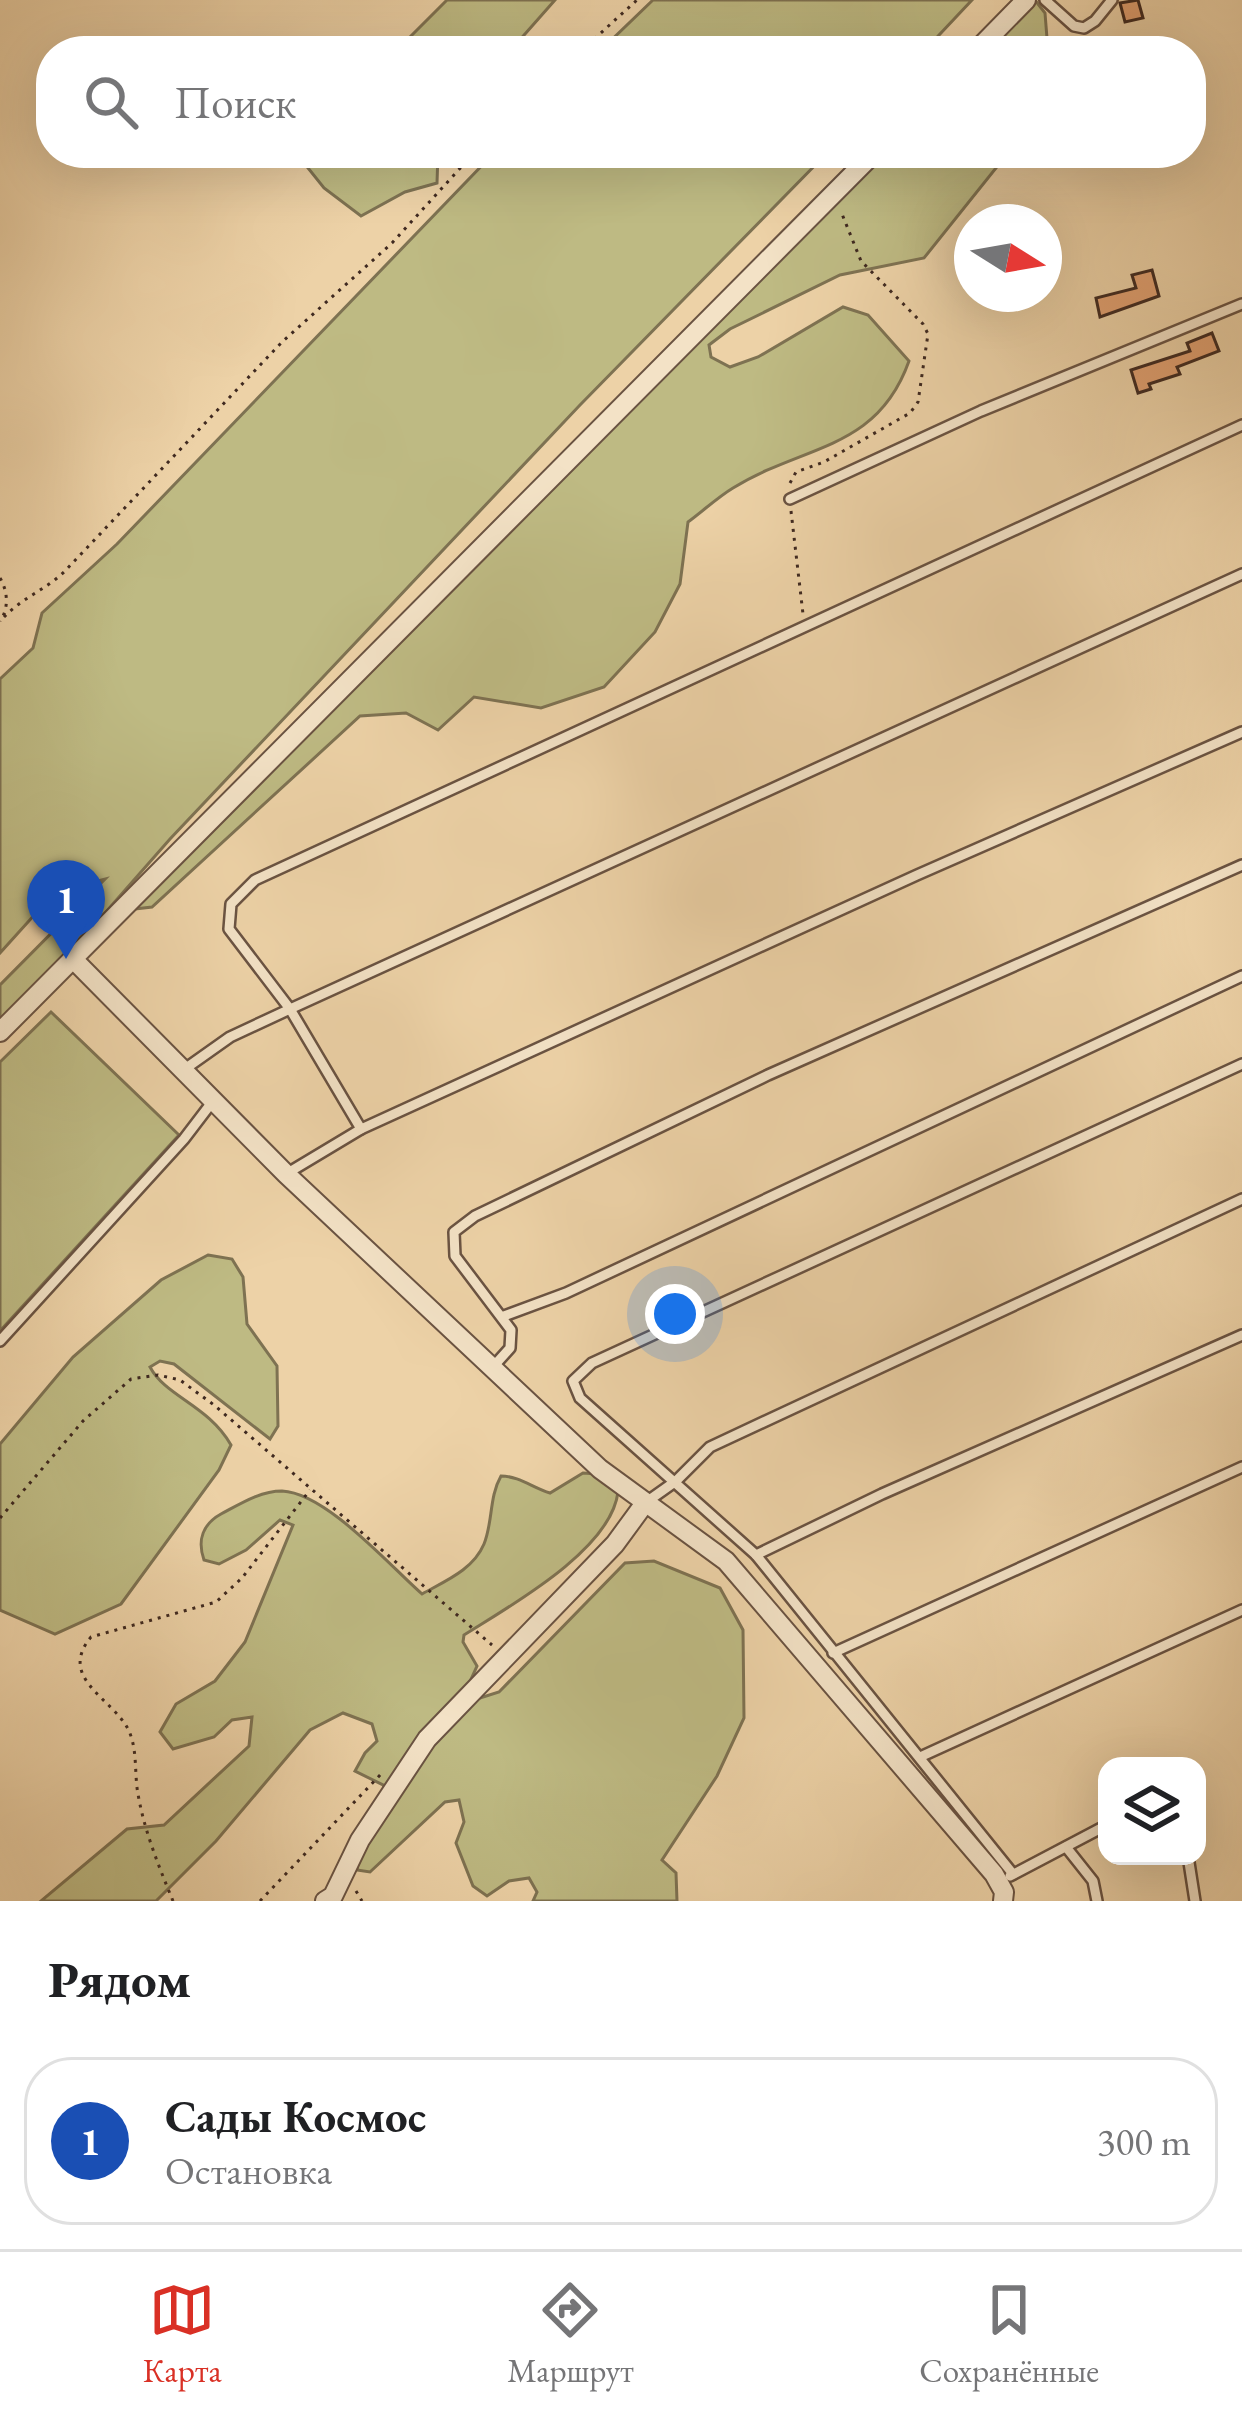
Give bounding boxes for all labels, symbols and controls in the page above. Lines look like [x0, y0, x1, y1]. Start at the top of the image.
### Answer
search box [36, 36, 1206, 168]
icon: search [78, 69, 144, 135]
text: Поиск [174, 73, 296, 131]
north arrow [954, 204, 1062, 312]
pin: 1 [27, 860, 105, 959]
your location [645, 1284, 705, 1344]
map controls [1098, 1757, 1206, 1865]
button: layers [1098, 1757, 1206, 1865]
text: Рядом [48, 1946, 191, 2012]
text: Сады Космос [165, 2087, 426, 2145]
text: 1 [80, 2116, 100, 2167]
text: 300 m [1097, 2116, 1191, 2167]
text: Остановка [165, 2145, 332, 2196]
tab: Карта [143, 2277, 222, 2392]
tab: Маршрут [507, 2277, 634, 2392]
tab: Сохранённые [919, 2277, 1099, 2392]

